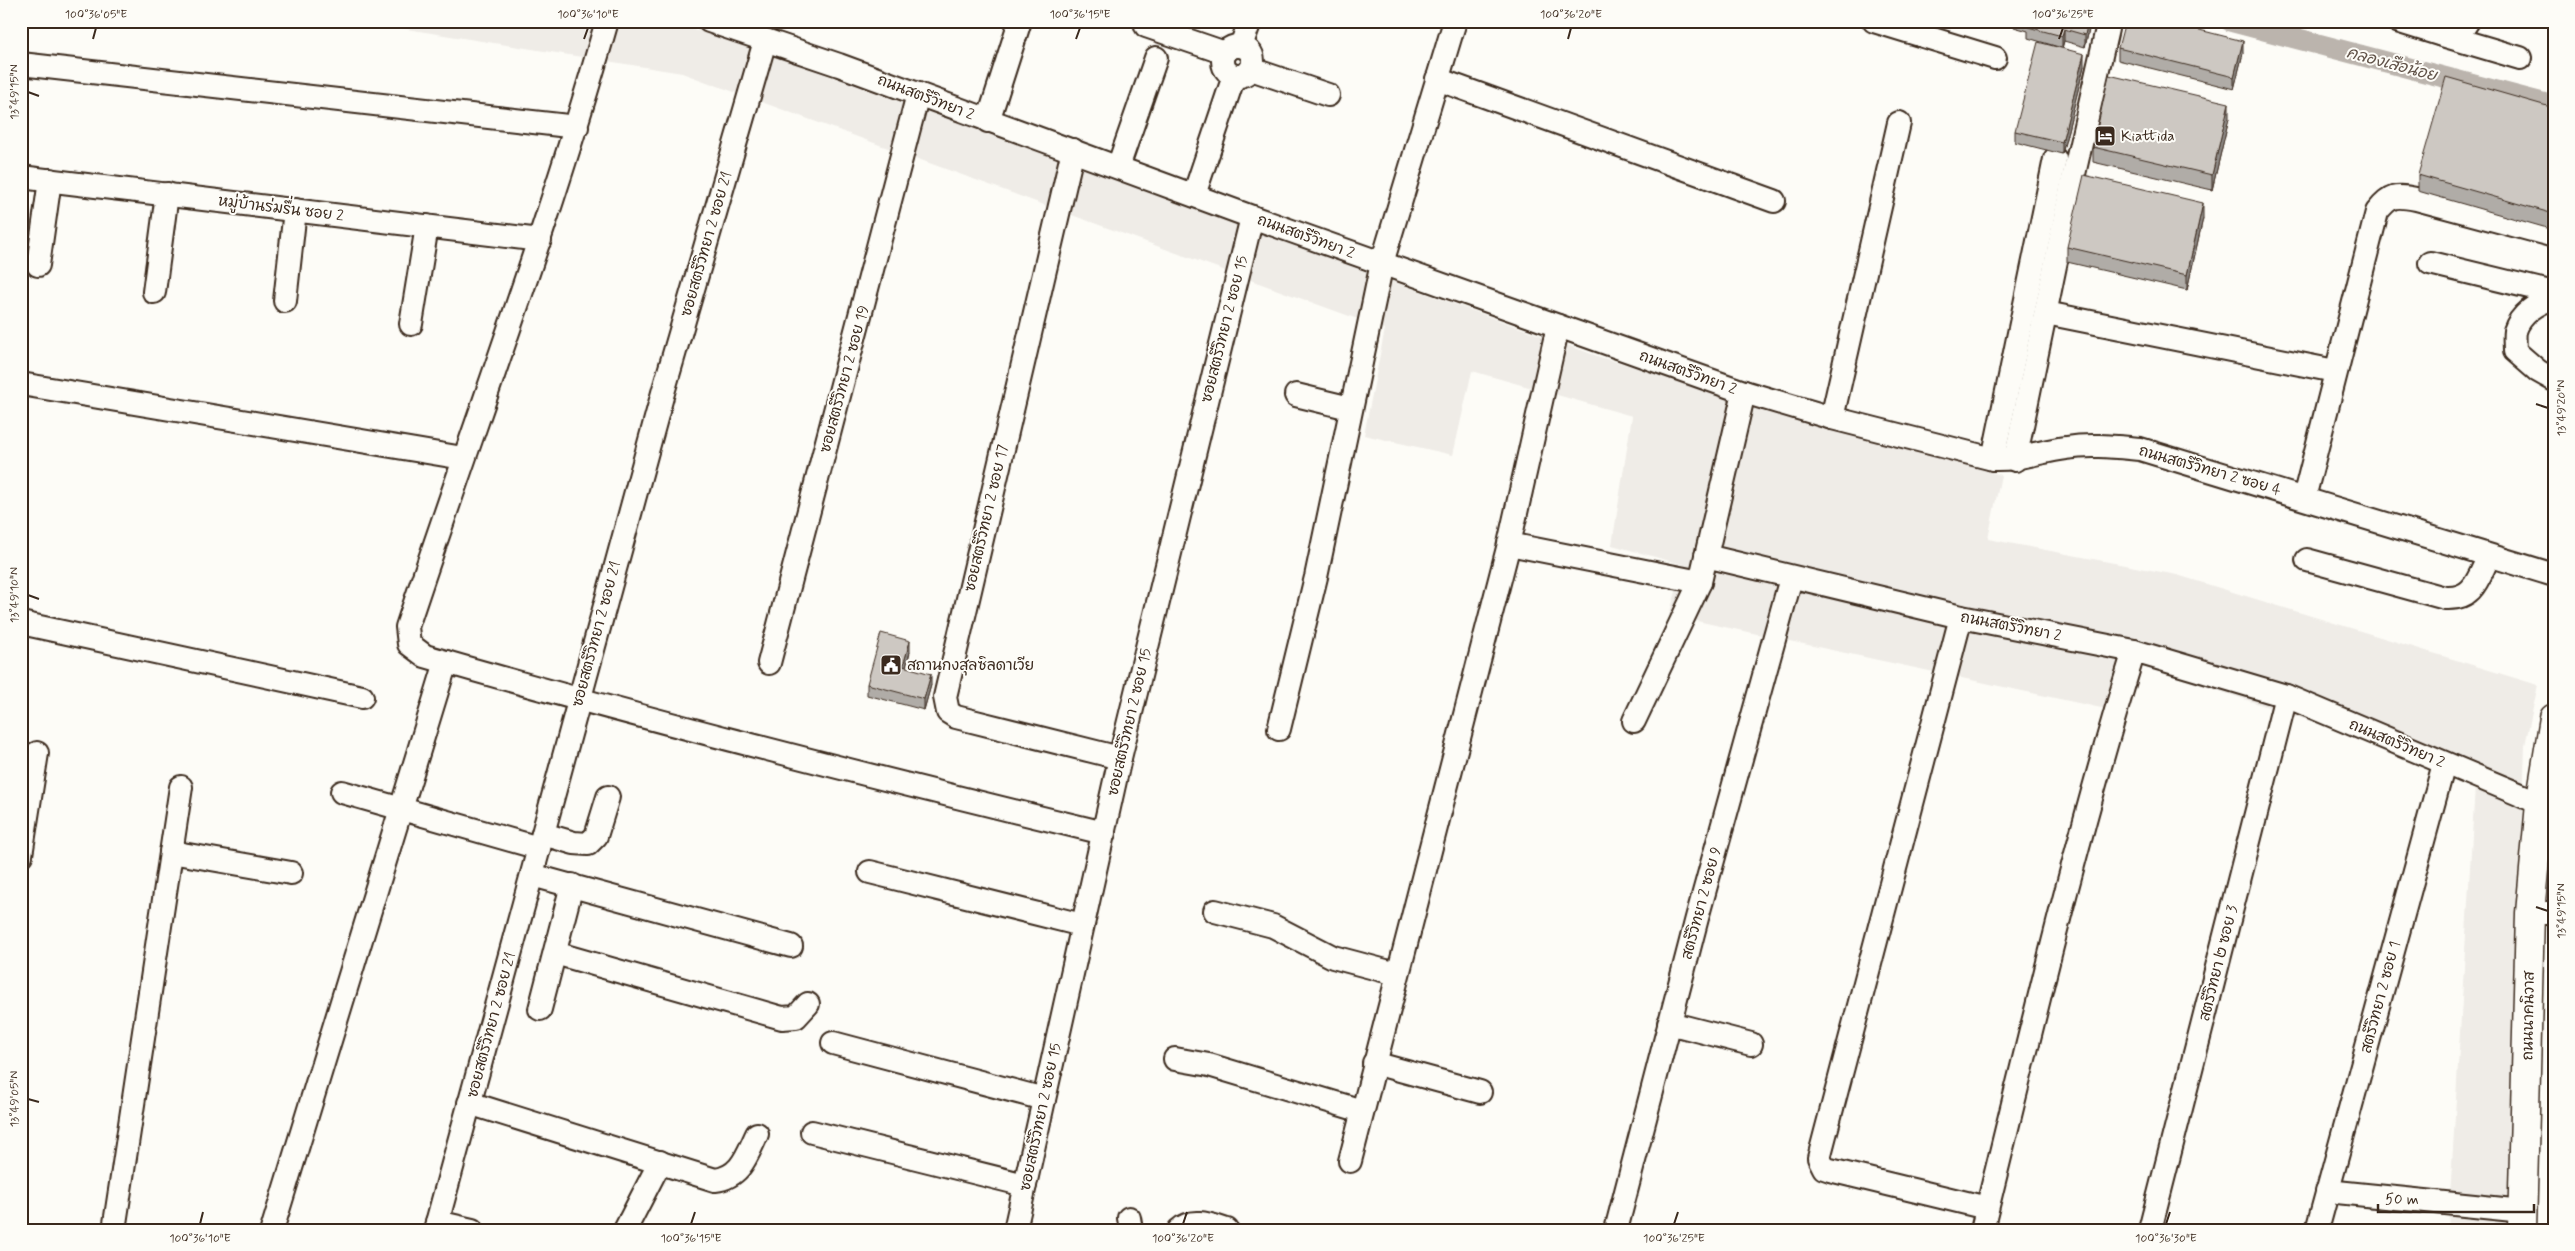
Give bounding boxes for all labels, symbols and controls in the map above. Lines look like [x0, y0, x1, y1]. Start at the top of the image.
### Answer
text: 100°36'05"E [65, 7, 127, 23]
text: 100°36'10"E [557, 7, 619, 23]
text: 100°36'15"E [1049, 7, 1111, 23]
text: 100°36'20"E [1540, 7, 1602, 23]
text: 100°36'25"E [2032, 7, 2094, 23]
water label: คลองเสือน้อย [2344, 41, 2441, 87]
text: 13°49'15"N [7, 64, 23, 120]
street label: ถนนสตรีวิทยา 2 [874, 70, 977, 126]
hotel icon: Kiattida [2093, 124, 2117, 148]
place label: Kiattida [2121, 127, 2175, 147]
street label: ซอยสตรีวิทยา 2 ซอย 21 [677, 169, 737, 319]
street label: หมู่บ้านร่มรื่น ซอย 2 [217, 186, 345, 227]
street label: ถนนสตรีวิทยา 2 [1254, 210, 1357, 264]
street label: ซอยสตรีวิทยา 2 ซอย 15 [1197, 254, 1253, 405]
street label: ซอยสตรีวิทยา 2 ซอย 19 [816, 303, 874, 455]
street label: ถนนสตรีวิทยา 2 [1636, 346, 1739, 400]
text: 13°49'20"N [2554, 380, 2570, 436]
street label: ถนนสตรีวิทยา 2 ซอย 4 [2136, 441, 2283, 501]
street label: ซอยสตรีวิทยา 2 ซอย 17 [960, 442, 1014, 594]
street label: ซอยสตรีวิทยา 2 ซอย 21 [568, 559, 626, 709]
text: 13°49'10"N [7, 567, 23, 623]
street label: ถนนสตรีวิทยา 2 [1959, 607, 2063, 647]
street label: ซอยสตรีวิทยา 2 ซอย 15 [1103, 646, 1157, 798]
public building icon: สถานกงสุลซิลดาเวีย [879, 653, 903, 677]
place label: สถานกงสุลซิลดาเวีย [907, 656, 1034, 676]
street label: ถนนสตรีวิทยา 2 [2346, 715, 2448, 773]
street label: สตรีวิทยา 2 ซอย 9 [1677, 845, 1727, 962]
text: 13°49'15"N [2554, 883, 2570, 939]
street label: สตรีวิทยา ๒ ซอย 3 [2195, 903, 2243, 1023]
street label: สตรีวิทยา 2 ซอย 1 [2356, 939, 2406, 1055]
street label: ซอยสตรีวิทยา 2 ซอย 21 [463, 950, 521, 1100]
street label: ถนนนาคนิวาส [2518, 970, 2540, 1061]
street label: ซอยสตรีวิทยา 2 ซอย 15 [1016, 1041, 1066, 1193]
text: 13°49'05"N [7, 1071, 23, 1127]
scale bar [2378, 1181, 2534, 1213]
text: 50 m [2385, 1190, 2419, 1210]
text: 100°36'10"E [169, 1231, 231, 1247]
text: 100°36'15"E [660, 1231, 722, 1247]
text: 100°36'20"E [1152, 1231, 1214, 1247]
text: 100°36'25"E [1643, 1231, 1705, 1247]
text: 100°36'30"E [2135, 1231, 2197, 1247]

